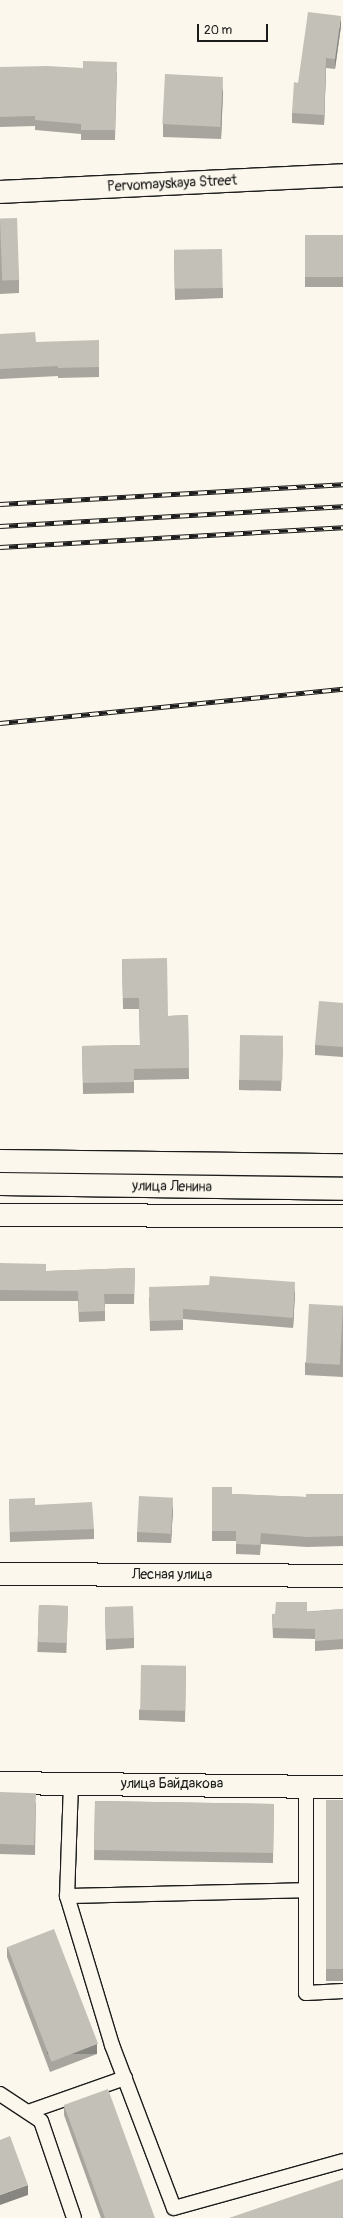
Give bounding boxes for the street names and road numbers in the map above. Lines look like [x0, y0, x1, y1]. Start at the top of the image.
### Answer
street label: Pervomayskaya Street [107, 172, 237, 196]
street label: улица Ленина [132, 1178, 212, 1196]
street label: Лесная улица [132, 1567, 212, 1583]
street label: улица Байдакова [121, 1776, 223, 1792]

